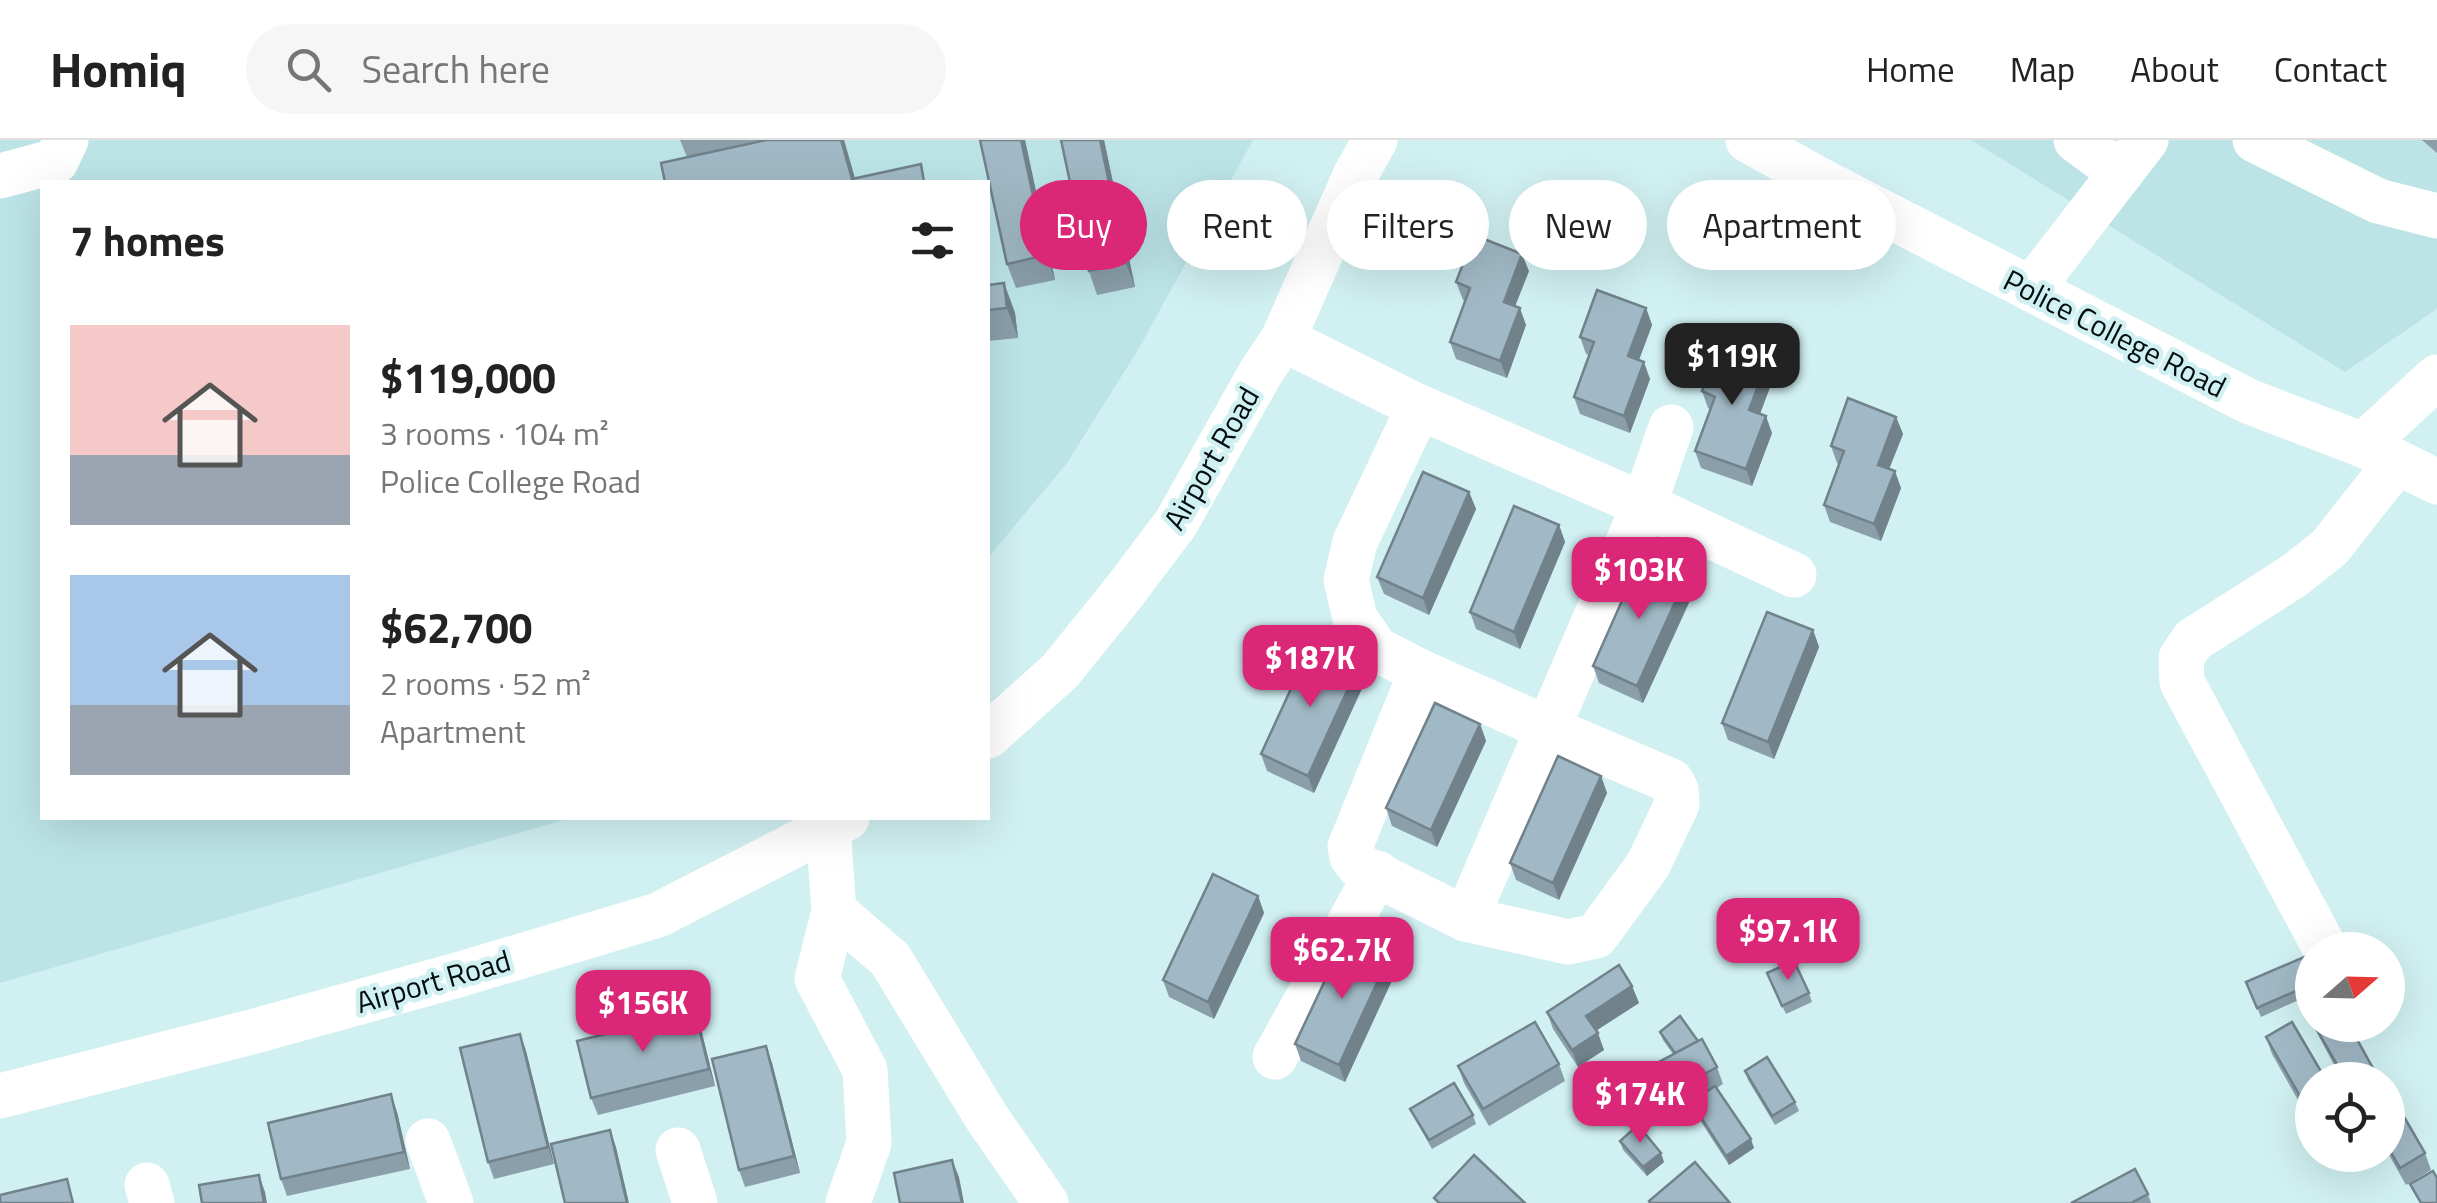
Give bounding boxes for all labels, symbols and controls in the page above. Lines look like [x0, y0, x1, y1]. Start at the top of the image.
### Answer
search box [246, 24, 946, 114]
text: Homiq [50, 33, 186, 106]
text: Search here [361, 40, 550, 98]
icon: search [281, 42, 336, 97]
text: Home [1866, 42, 1955, 96]
text: Map [2010, 42, 2075, 96]
text: About [2130, 42, 2219, 96]
text: Contact [2274, 42, 2387, 96]
chip: Buy [1020, 180, 1147, 270]
chip: Rent [1167, 180, 1307, 270]
chip: Filters [1327, 180, 1489, 270]
chip: New [1509, 180, 1647, 270]
chip: Apartment [1667, 180, 1896, 270]
text: 7 homes [70, 208, 225, 272]
icon: filters [905, 213, 960, 268]
street label: Police College Road [1996, 257, 2234, 409]
pin: $119K [1662, 323, 1802, 408]
text: $119K [1687, 331, 1777, 379]
text: $119,000 [380, 345, 556, 409]
icon: home [150, 365, 270, 485]
street label: Airport Road [1151, 378, 1271, 538]
text: 3 rooms · 104 m² [380, 409, 609, 457]
text: Police College Road [380, 457, 641, 505]
pin: $103K [1569, 537, 1709, 622]
text: $103K [1594, 545, 1684, 593]
text: $62,700 [380, 595, 532, 659]
icon: home [150, 615, 270, 735]
pin: $187K [1240, 625, 1380, 710]
text: $187K [1265, 633, 1355, 681]
text: 2 rooms · 52 m² [380, 659, 591, 707]
text: Apartment [380, 707, 526, 755]
pin: $97.1K [1707, 898, 1869, 983]
text: $97.1K [1739, 906, 1837, 954]
pin: $62.7K [1261, 917, 1423, 1002]
text: $62.7K [1293, 925, 1391, 973]
north arrow [2295, 932, 2405, 1042]
map controls [2295, 932, 2405, 1172]
street label: Airport Road [350, 937, 516, 1025]
pin: $156K [573, 970, 713, 1055]
text: $156K [598, 978, 688, 1026]
pin: $174K [1570, 1061, 1710, 1146]
button: locate [2295, 1062, 2405, 1172]
text: $174K [1595, 1069, 1685, 1117]

